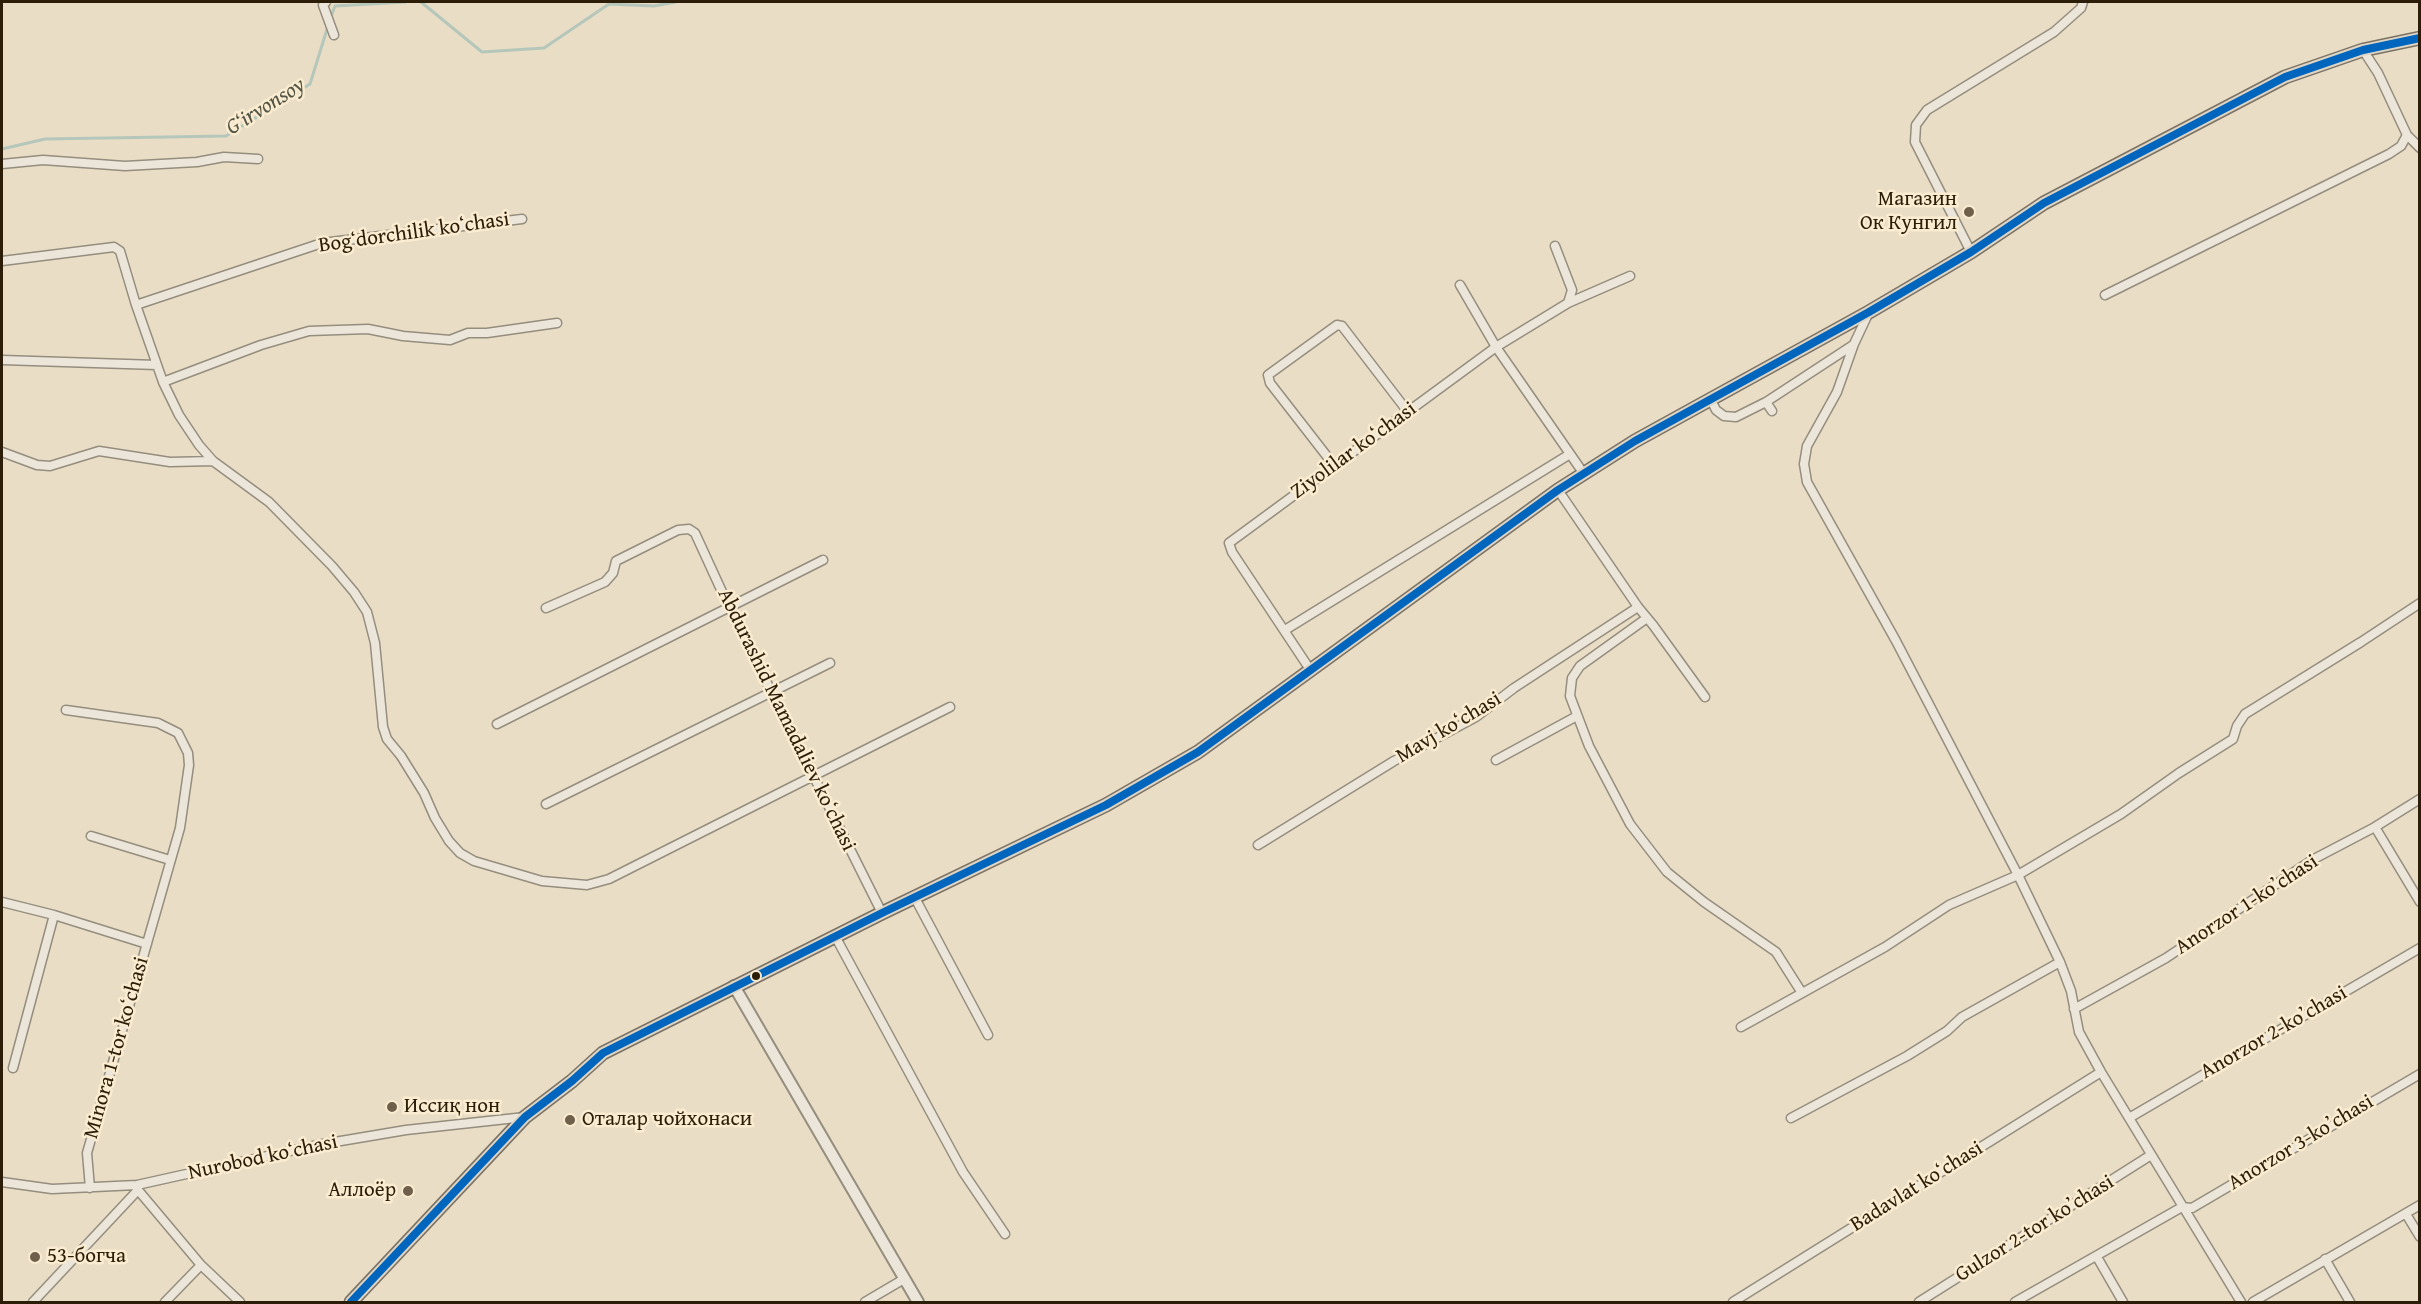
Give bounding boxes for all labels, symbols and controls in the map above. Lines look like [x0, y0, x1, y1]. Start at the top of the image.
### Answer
water label: G‘irvonsoy [222, 72, 310, 142]
place label: Магазин Ок Кунгил [1860, 187, 1957, 237]
marker: Магазин Ок Кунгил [1962, 205, 1976, 219]
street label: Bogʻdorchilik koʻchasi [317, 207, 511, 259]
street label: Ziyolilar koʻchasi [1286, 397, 1422, 505]
street label: Abdurashid Mamadaliev koʻchasi [711, 585, 861, 855]
street label: Mavj koʻchasi [1392, 687, 1506, 769]
street label: Аnorzor 1-koʼchasi [2171, 849, 2323, 961]
street label: Minora 1-tor koʻchasi [79, 954, 155, 1142]
unlabelled marker [750, 970, 762, 982]
street label: Аnorzor 2-koʼchasi [2196, 981, 2352, 1085]
street label: Аnorzor 3-koʼchasi [2224, 1090, 2378, 1196]
place label: Иссиқ нон [404, 1094, 500, 1120]
marker: Иссиқ нон [385, 1100, 399, 1114]
place label: Оталар чойхонаси [582, 1107, 752, 1133]
marker: Оталар чойхонаси [563, 1113, 577, 1127]
street label: Nurobod koʻchasi [186, 1130, 340, 1186]
street label: Badavlat koʻchasi [1846, 1136, 1988, 1238]
street label: Gulzor 2-tor koʼchasi [1951, 1170, 2119, 1288]
place label: Аллоёр [328, 1178, 396, 1204]
marker: Аллоёр [401, 1184, 415, 1198]
place label: 53-богча [47, 1244, 126, 1270]
marker: 53-богча [28, 1250, 42, 1264]

